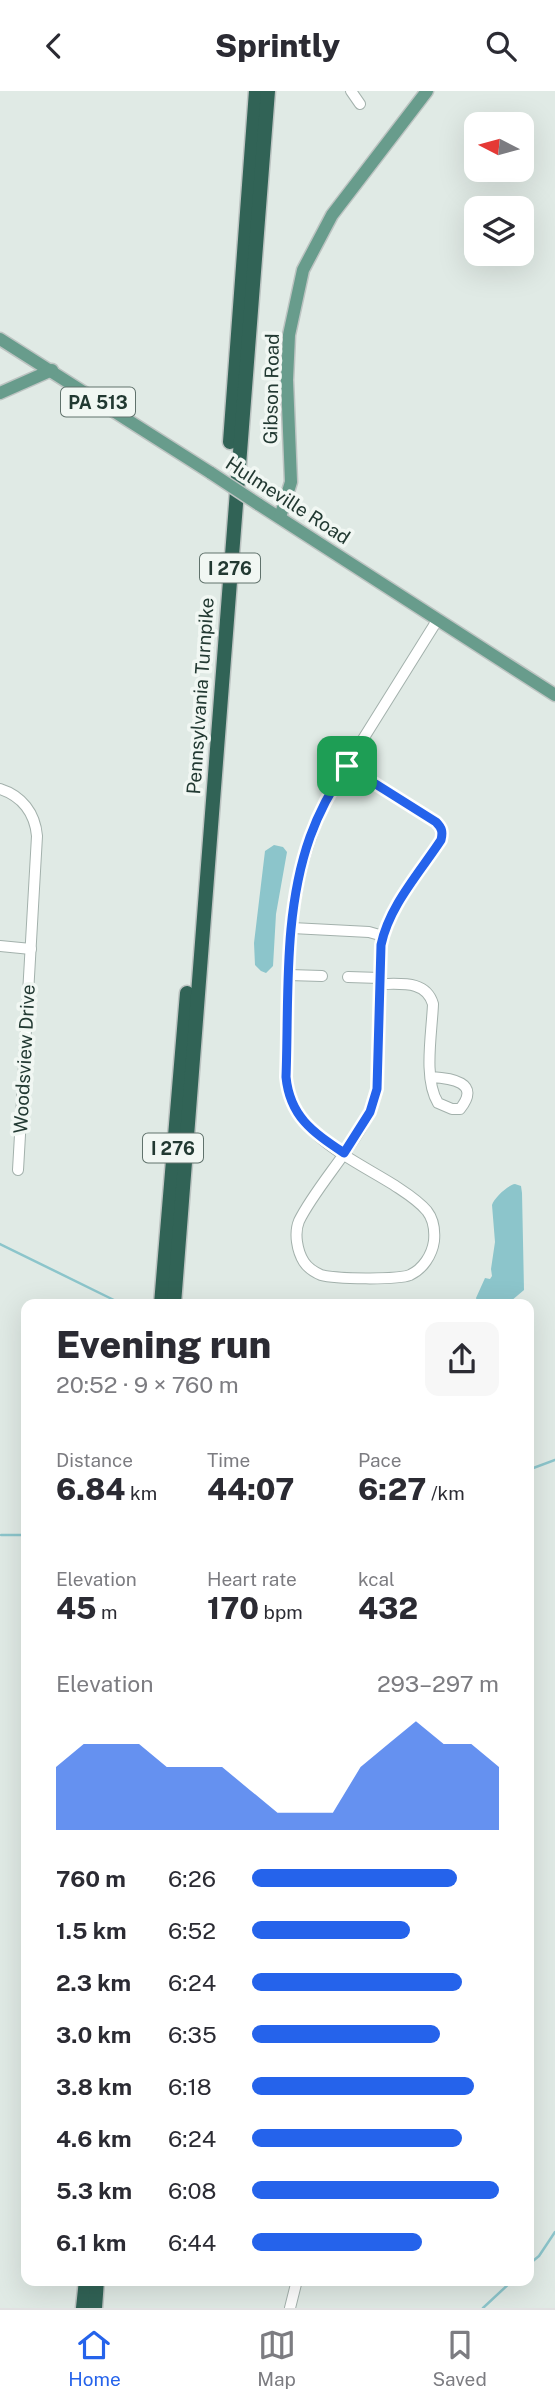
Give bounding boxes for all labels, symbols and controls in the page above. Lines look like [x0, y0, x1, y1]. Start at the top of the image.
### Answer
icon: back [35, 27, 73, 65]
text: Sprintly [215, 27, 340, 64]
icon: search [482, 27, 520, 65]
north arrow [464, 112, 534, 182]
map controls [464, 112, 534, 266]
button: layers [464, 196, 534, 266]
street label: Gibson Road [259, 333, 283, 445]
road number: PA 513 [61, 387, 135, 417]
street label: Hulmeville Road [222, 452, 354, 548]
road number: I 276 [200, 553, 260, 582]
street label: Pennsylvania Turnpike [182, 597, 218, 795]
pin [317, 736, 377, 796]
icon: arrive [328, 747, 366, 785]
street label: Woodsview Drive [9, 984, 39, 1134]
road number: I 276 [143, 1133, 203, 1163]
text: Evening run [56, 1322, 271, 1367]
button: share [425, 1322, 499, 1396]
text: 20:52 · 9 × 760 m [56, 1371, 239, 1398]
text: Distance [56, 1449, 133, 1471]
text: Time [207, 1449, 250, 1471]
text: Pace [358, 1449, 401, 1471]
text: 6.84 [56, 1471, 125, 1507]
text: 44:07 [207, 1471, 294, 1507]
text: 6:27 [358, 1471, 426, 1507]
text: km [125, 1482, 157, 1504]
text: /km [426, 1482, 465, 1504]
text: Elevation [56, 1568, 137, 1590]
text: Heart rate [207, 1568, 297, 1590]
text: kcal [358, 1568, 395, 1590]
text: 45 [56, 1590, 96, 1626]
text: 170 [207, 1590, 259, 1626]
text: 432 [358, 1590, 418, 1626]
text: m [96, 1601, 117, 1623]
text: bpm [259, 1601, 303, 1623]
text: Elevation [56, 1670, 154, 1697]
text: 293–297 m [377, 1670, 499, 1697]
text: 760 m [56, 1865, 126, 1892]
text: 6:26 [168, 1865, 216, 1892]
text: 1.5 km [56, 1917, 127, 1944]
text: 6:52 [168, 1917, 216, 1944]
text: 2.3 km [56, 1969, 131, 1996]
text: 6:24 [168, 1969, 216, 1996]
text: 3.0 km [56, 2021, 131, 2048]
text: 6:35 [168, 2021, 217, 2048]
text: 3.8 km [56, 2073, 132, 2100]
text: 6:18 [168, 2073, 212, 2100]
text: 4.6 km [56, 2125, 132, 2152]
text: 6:24 [168, 2125, 216, 2152]
text: 5.3 km [56, 2177, 132, 2204]
text: 6:08 [168, 2177, 216, 2204]
text: 6.1 km [56, 2229, 126, 2256]
text: 6:44 [168, 2229, 216, 2256]
tab: Home [68, 2326, 121, 2390]
tab: Map [257, 2326, 296, 2390]
tab: Saved [432, 2326, 487, 2390]

